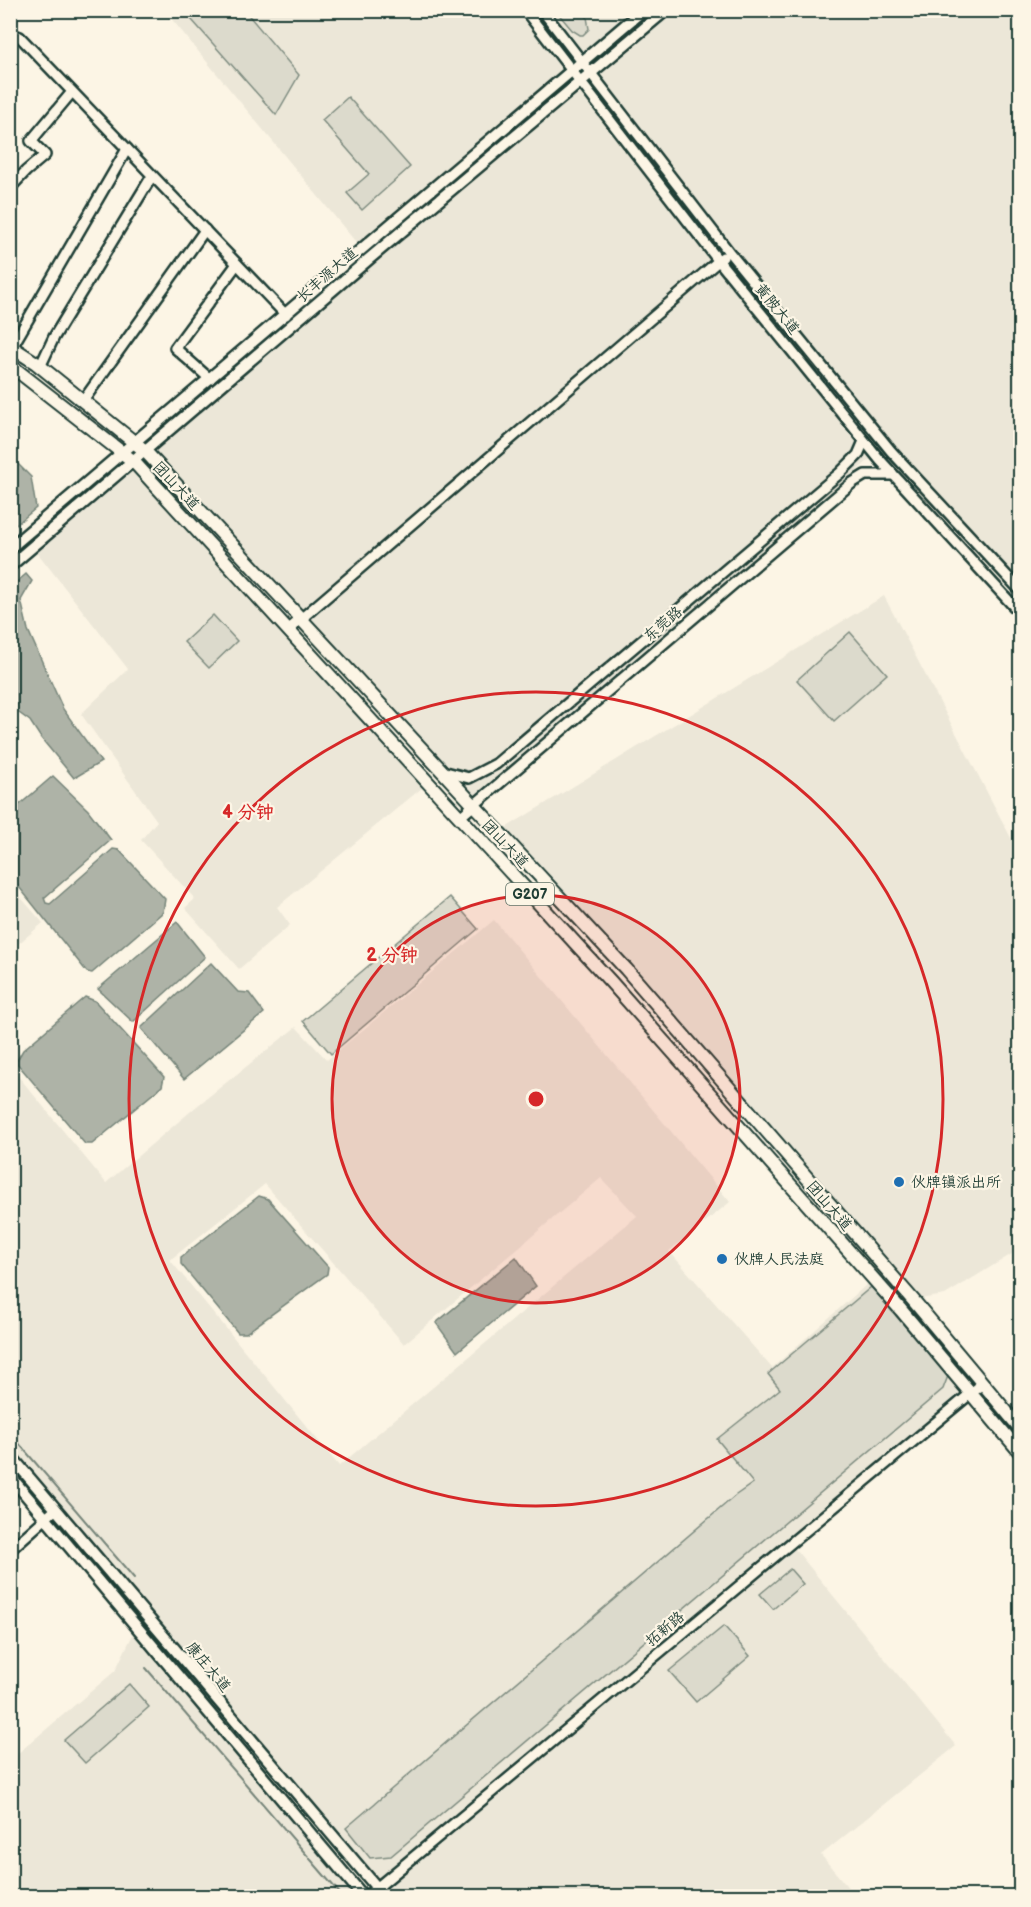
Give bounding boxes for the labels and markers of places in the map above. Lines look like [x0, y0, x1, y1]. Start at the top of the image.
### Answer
centre of rings [526, 1089, 546, 1109]
place label: 伙牌镇派出所 [911, 1173, 1001, 1192]
marker: 伙牌镇派出所 [892, 1175, 906, 1189]
place label: 伙牌人民法庭 [734, 1250, 824, 1269]
marker: 伙牌人民法庭 [715, 1252, 729, 1266]

